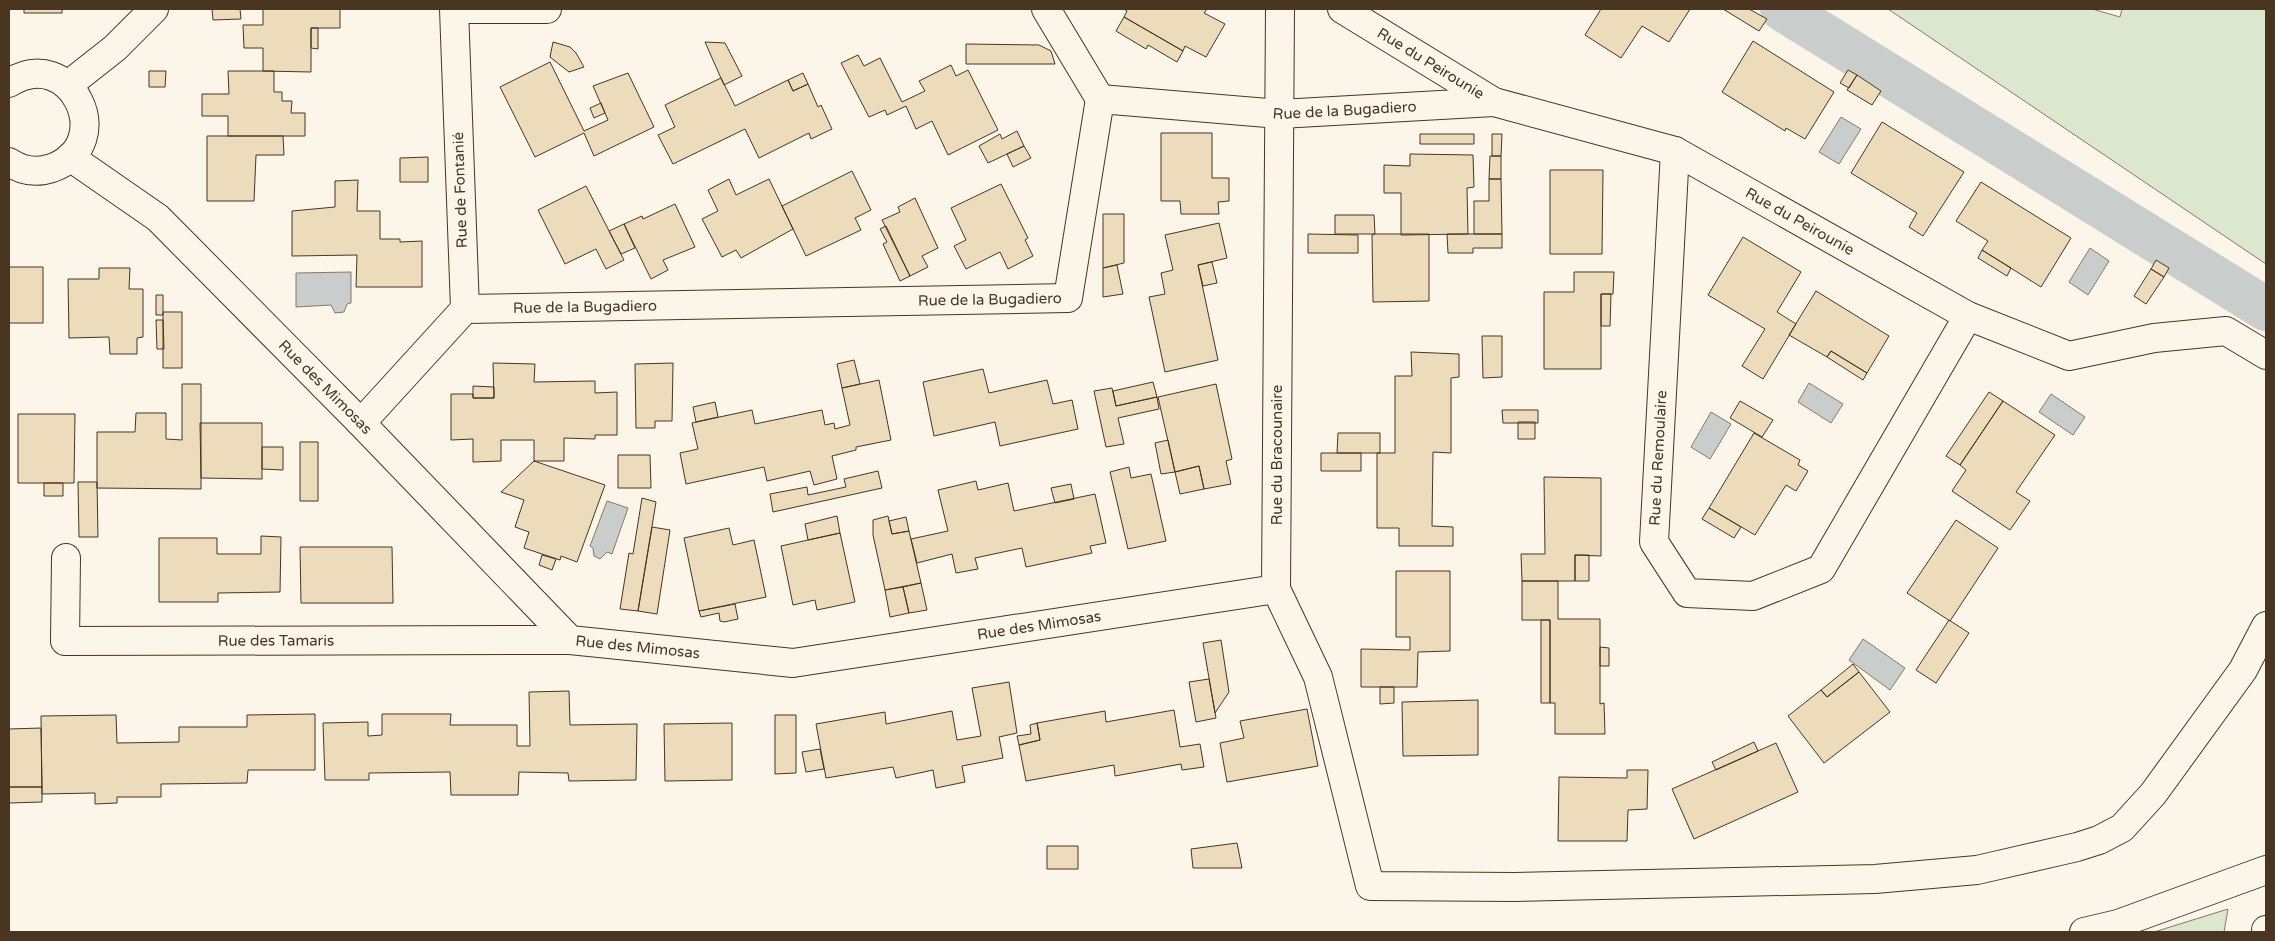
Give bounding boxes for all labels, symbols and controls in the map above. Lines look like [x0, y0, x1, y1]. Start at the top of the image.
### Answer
street label: Rue du Peirounie [1374, 24, 1487, 103]
street label: Rue de la Bugadiero [1272, 97, 1417, 123]
street label: Rue de Fontanié [449, 132, 471, 248]
street label: Rue du Peirounie [1742, 184, 1857, 259]
street label: Rue de la Bugadiero [918, 289, 1062, 310]
street label: Rue de la Bugadiero [513, 297, 657, 317]
street label: Rue des Mimosas [275, 336, 376, 438]
street label: Rue du Bracounaire [1268, 385, 1286, 525]
street label: Rue du Remoulaire [1645, 390, 1671, 526]
street label: Rue des Mimosas [976, 607, 1102, 644]
street label: Rue des Tamaris [218, 631, 334, 650]
street label: Rue des Mimosas [575, 632, 701, 662]

